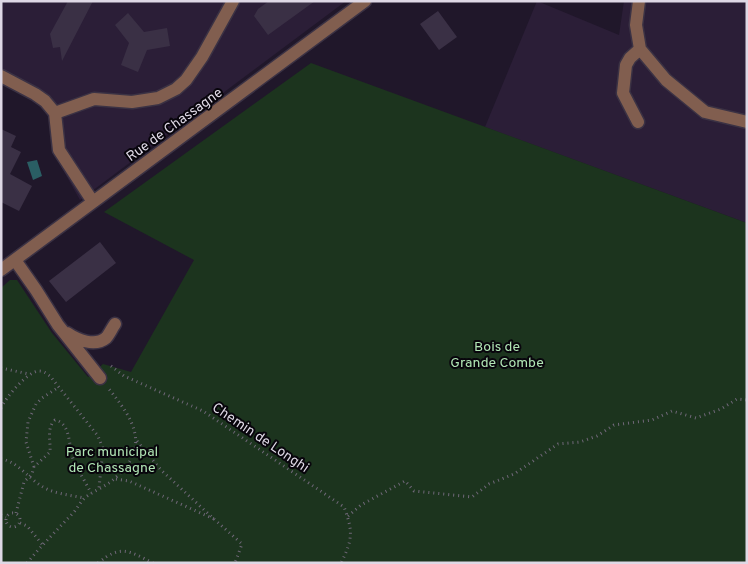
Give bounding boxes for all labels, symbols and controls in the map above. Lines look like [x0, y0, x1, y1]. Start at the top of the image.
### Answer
street label: Rue de Chassagne [123, 85, 226, 166]
park label: Bois de Grande Combe [450, 339, 544, 372]
street label: Chemin de Longhi [209, 400, 312, 477]
park label: Parc municipal de Chassagne [66, 444, 158, 477]

